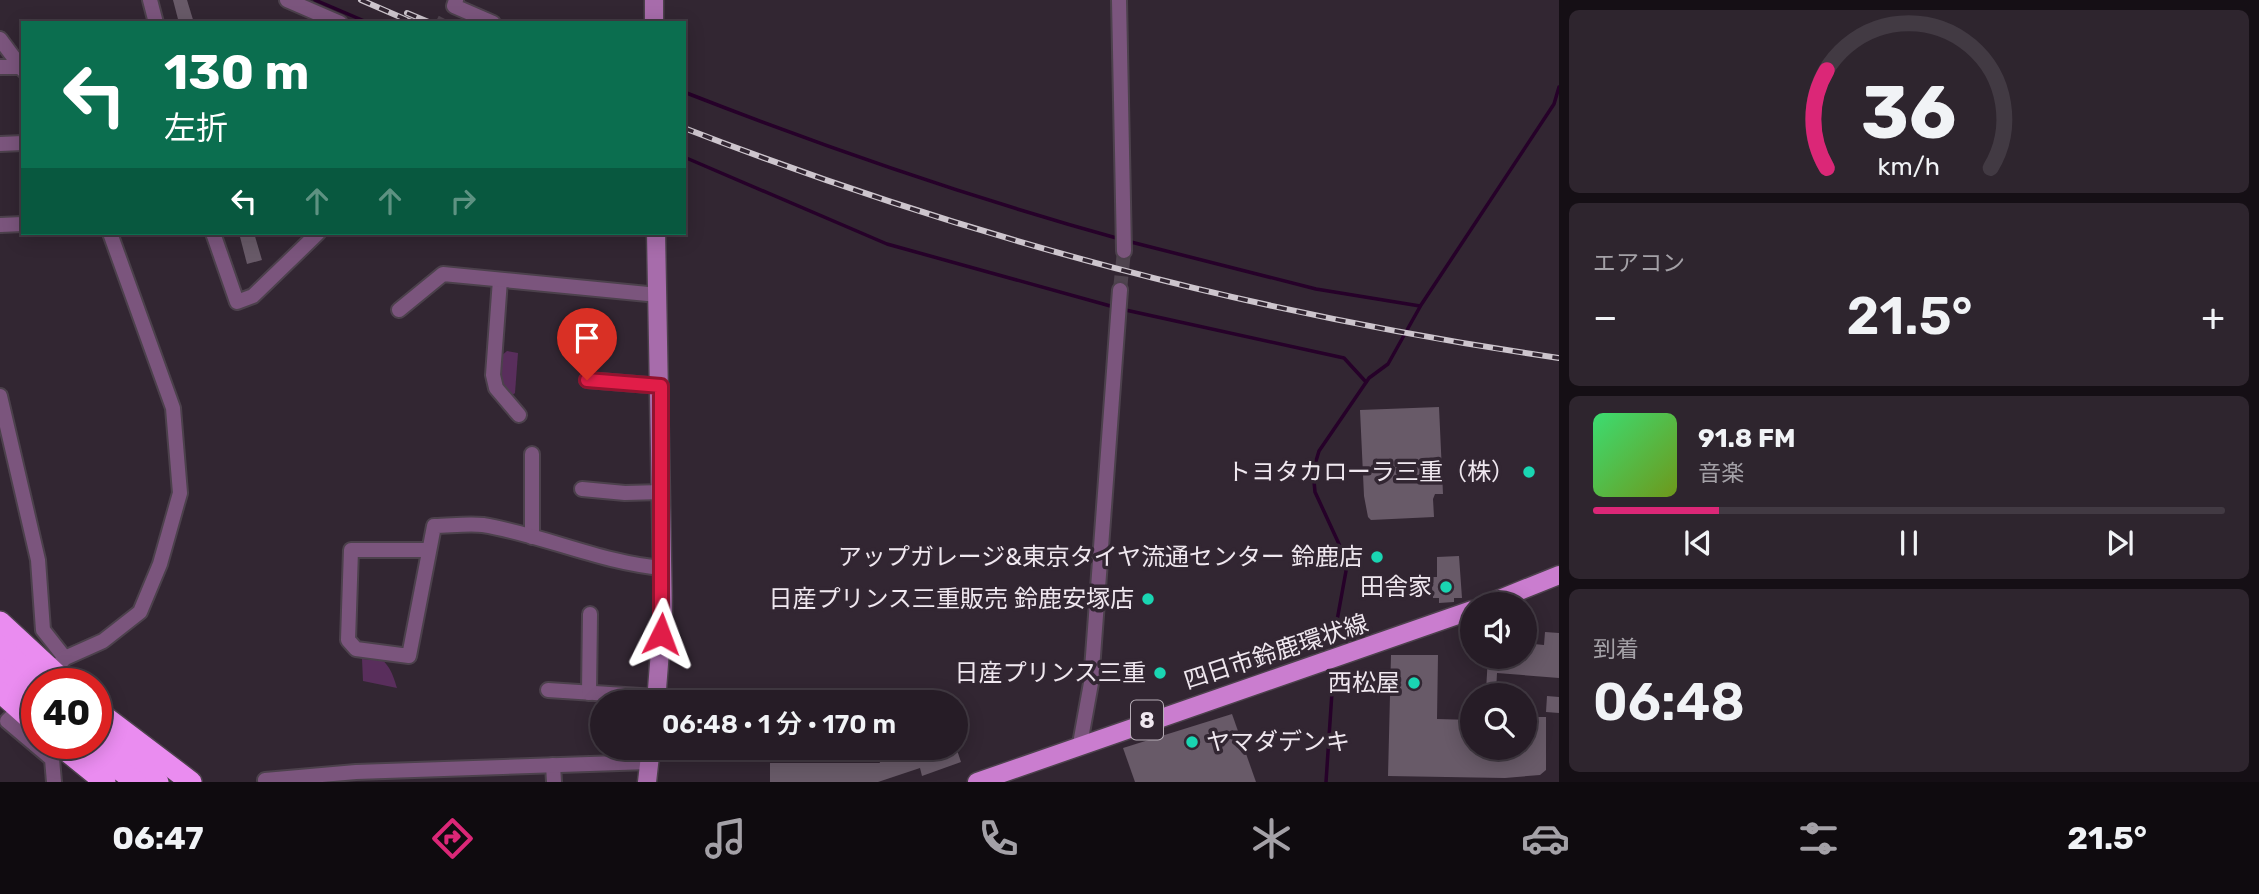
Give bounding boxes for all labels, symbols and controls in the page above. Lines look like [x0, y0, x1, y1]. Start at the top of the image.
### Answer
text: 130 m [164, 43, 309, 101]
icon: left [49, 49, 140, 140]
text: 36 [1861, 70, 1957, 156]
text: 左折 [164, 109, 228, 147]
text: km/h [1878, 151, 1940, 180]
icon: left [225, 182, 263, 220]
icon: ahead [298, 182, 336, 220]
icon: ahead [371, 182, 409, 220]
icon: right [444, 182, 482, 220]
text: エアコン [1593, 249, 1685, 277]
text: 21.5° [1846, 285, 1973, 347]
text: − [1593, 294, 1618, 340]
text: + [2201, 294, 2225, 340]
pin [557, 308, 617, 380]
icon: arrive [568, 319, 606, 357]
text: 91.8 FM [1698, 423, 1796, 454]
place label: トヨタカローラ三重（株） [1227, 458, 1515, 486]
text: 音楽 [1698, 459, 1744, 487]
marker: トヨタカローラ三重（株） [1521, 464, 1537, 480]
icon: previous [1679, 524, 1717, 562]
icon: pause [1890, 524, 1928, 562]
icon: next [2101, 524, 2139, 562]
place label: アップガレージ&東京タイヤ流通センター 鈴鹿店 [838, 543, 1363, 571]
marker: アップガレージ&東京タイヤ流通センター 鈴鹿店 [1369, 549, 1385, 565]
place label: 田舎家 [1360, 573, 1432, 601]
marker: 田舎家 [1438, 579, 1454, 595]
place label: 日産プリンス三重販売 鈴鹿安塚店 [769, 585, 1134, 613]
marker: 日産プリンス三重販売 鈴鹿安塚店 [1140, 591, 1156, 607]
map controls [1460, 592, 1537, 760]
button: sound [1460, 592, 1537, 669]
position arrow [624, 597, 698, 671]
street label: 四日市鈴鹿環状線 [1180, 609, 1372, 695]
text: 到着 [1593, 635, 1639, 663]
place label: 日産プリンス三重 [954, 659, 1146, 687]
marker: 日産プリンス三重 [1152, 665, 1168, 681]
speed limit sign: 40 [21, 668, 112, 759]
place label: 西松屋 [1328, 669, 1400, 697]
text: 06:48 [1593, 671, 1745, 733]
marker: 西松屋 [1406, 675, 1422, 691]
button: search [1460, 683, 1537, 760]
road number: 8 [1131, 700, 1163, 740]
text: 06:48 · 1 分 · 170 m [662, 709, 896, 740]
place label: ヤマダデンキ [1206, 728, 1350, 756]
marker: ヤマダデンキ [1184, 734, 1200, 750]
icon: directions [428, 814, 477, 863]
icon: music [701, 814, 750, 863]
icon: phone [974, 814, 1023, 863]
icon: climate [1247, 814, 1296, 863]
icon: car [1521, 814, 1570, 863]
icon: filters [1794, 814, 1843, 863]
text: 06:47 [112, 819, 203, 857]
text: 21.5° [2067, 819, 2147, 857]

